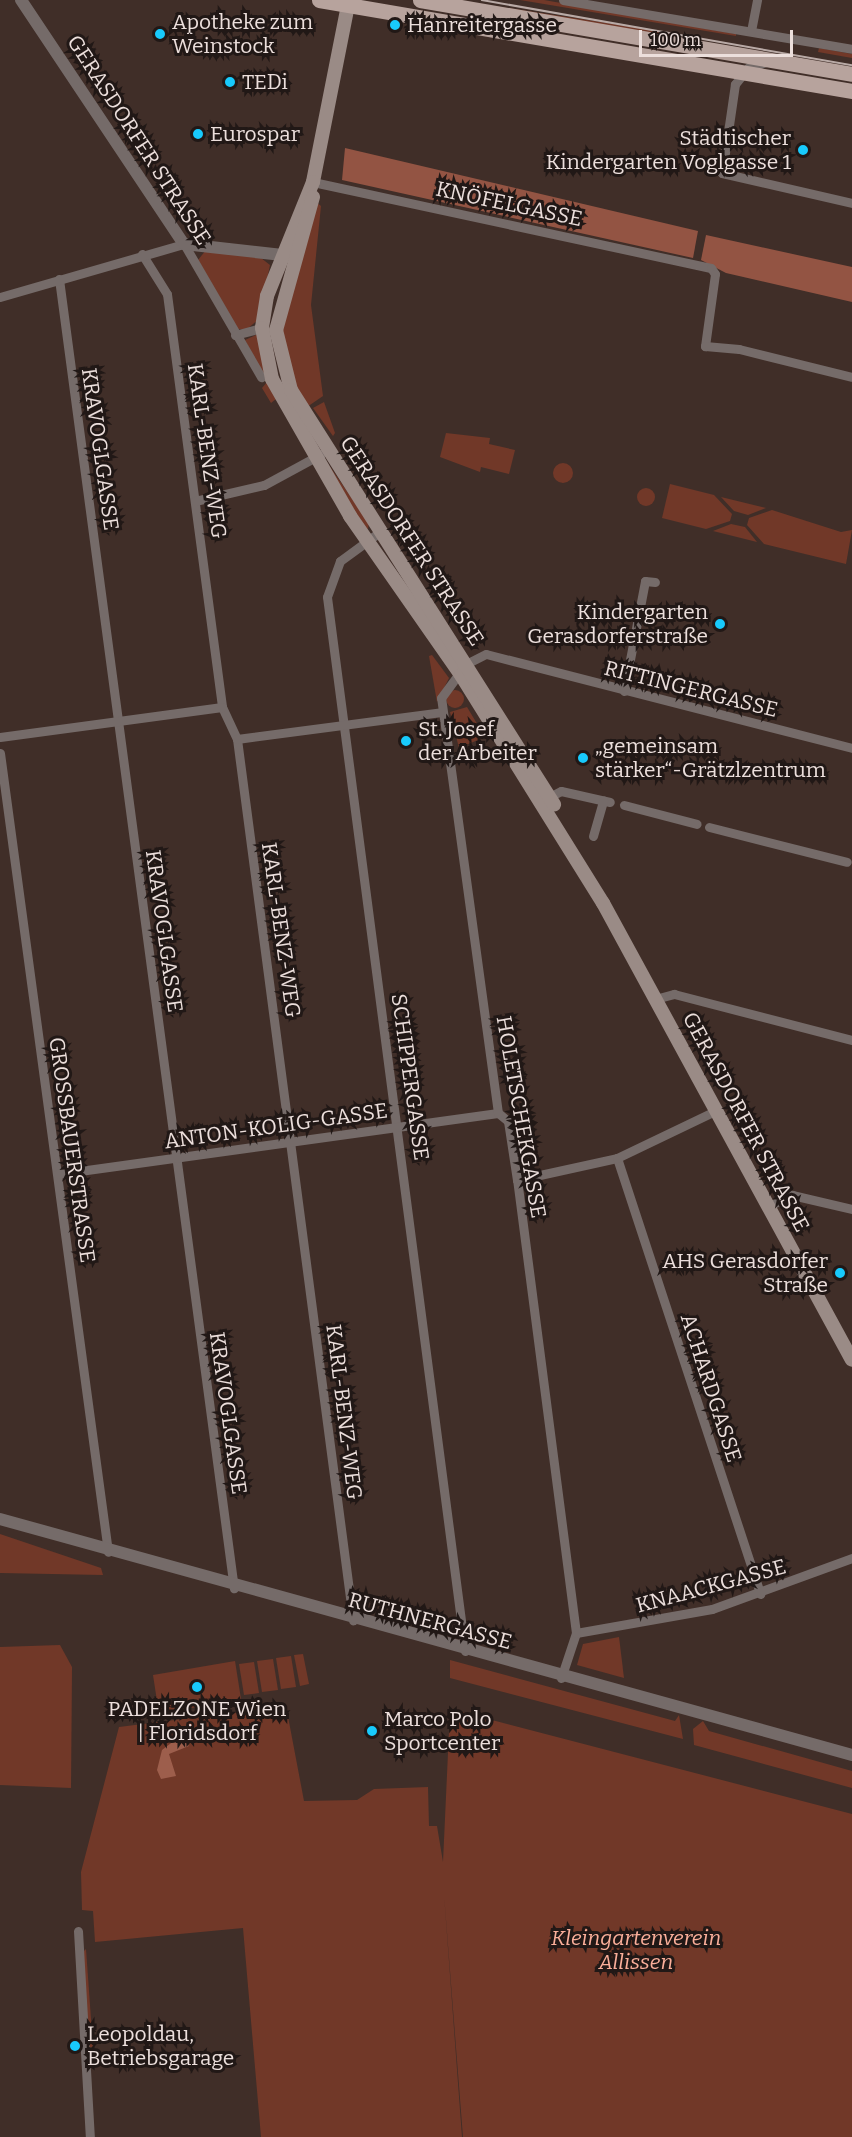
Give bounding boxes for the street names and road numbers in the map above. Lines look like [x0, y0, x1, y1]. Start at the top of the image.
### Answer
street label: GERASDORFER STRASSE [62, 30, 216, 250]
street label: KNÖFELGASSE [433, 176, 585, 232]
street label: KARL-BENZ-WEG [182, 362, 232, 540]
street label: KRAVOGLGASSE [76, 366, 124, 532]
street label: GERASDORFER STRASSE [335, 431, 489, 651]
street label: RITTINGERGASSE [602, 655, 780, 723]
street label: KARL-BENZ-WEG [256, 841, 306, 1019]
street label: KRAVOGLGASSE [140, 848, 188, 1014]
street label: SCHIPPERGASSE [386, 992, 434, 1162]
street label: GERASDORFER STRASSE [677, 1008, 815, 1236]
street label: HOLETSCHEKGASSE [491, 1014, 551, 1220]
street label: GROSSBAUERSTRASSE [44, 1036, 100, 1264]
street label: ANTON-KOLIG-GASSE [163, 1098, 389, 1154]
street label: ACHARDGASSE [675, 1311, 747, 1465]
street label: KARL-BENZ-WEG [321, 1323, 367, 1501]
street label: KRAVOGLGASSE [204, 1330, 252, 1496]
street label: KNAACKGASSE [633, 1554, 789, 1618]
street label: RUTHNERGASSE [345, 1587, 515, 1655]

